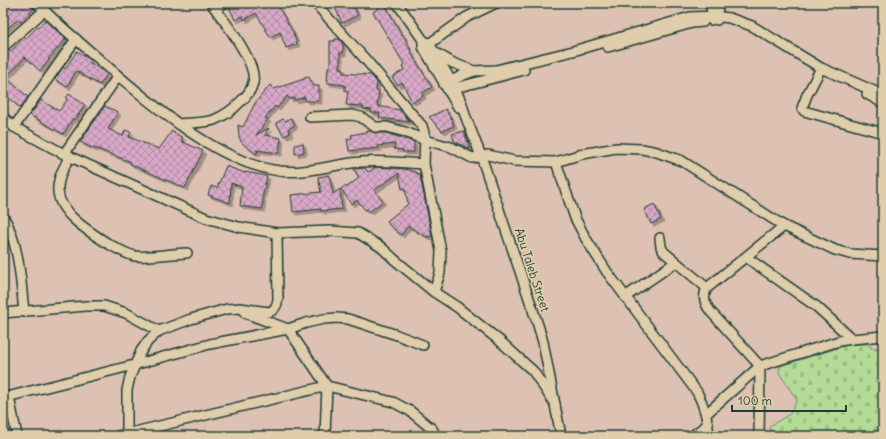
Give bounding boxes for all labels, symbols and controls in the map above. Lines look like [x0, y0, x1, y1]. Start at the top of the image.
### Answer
street label: Abu Taleb Street [512, 226, 553, 314]
scale bar [732, 387, 846, 413]
text: 100 m [738, 393, 772, 408]

